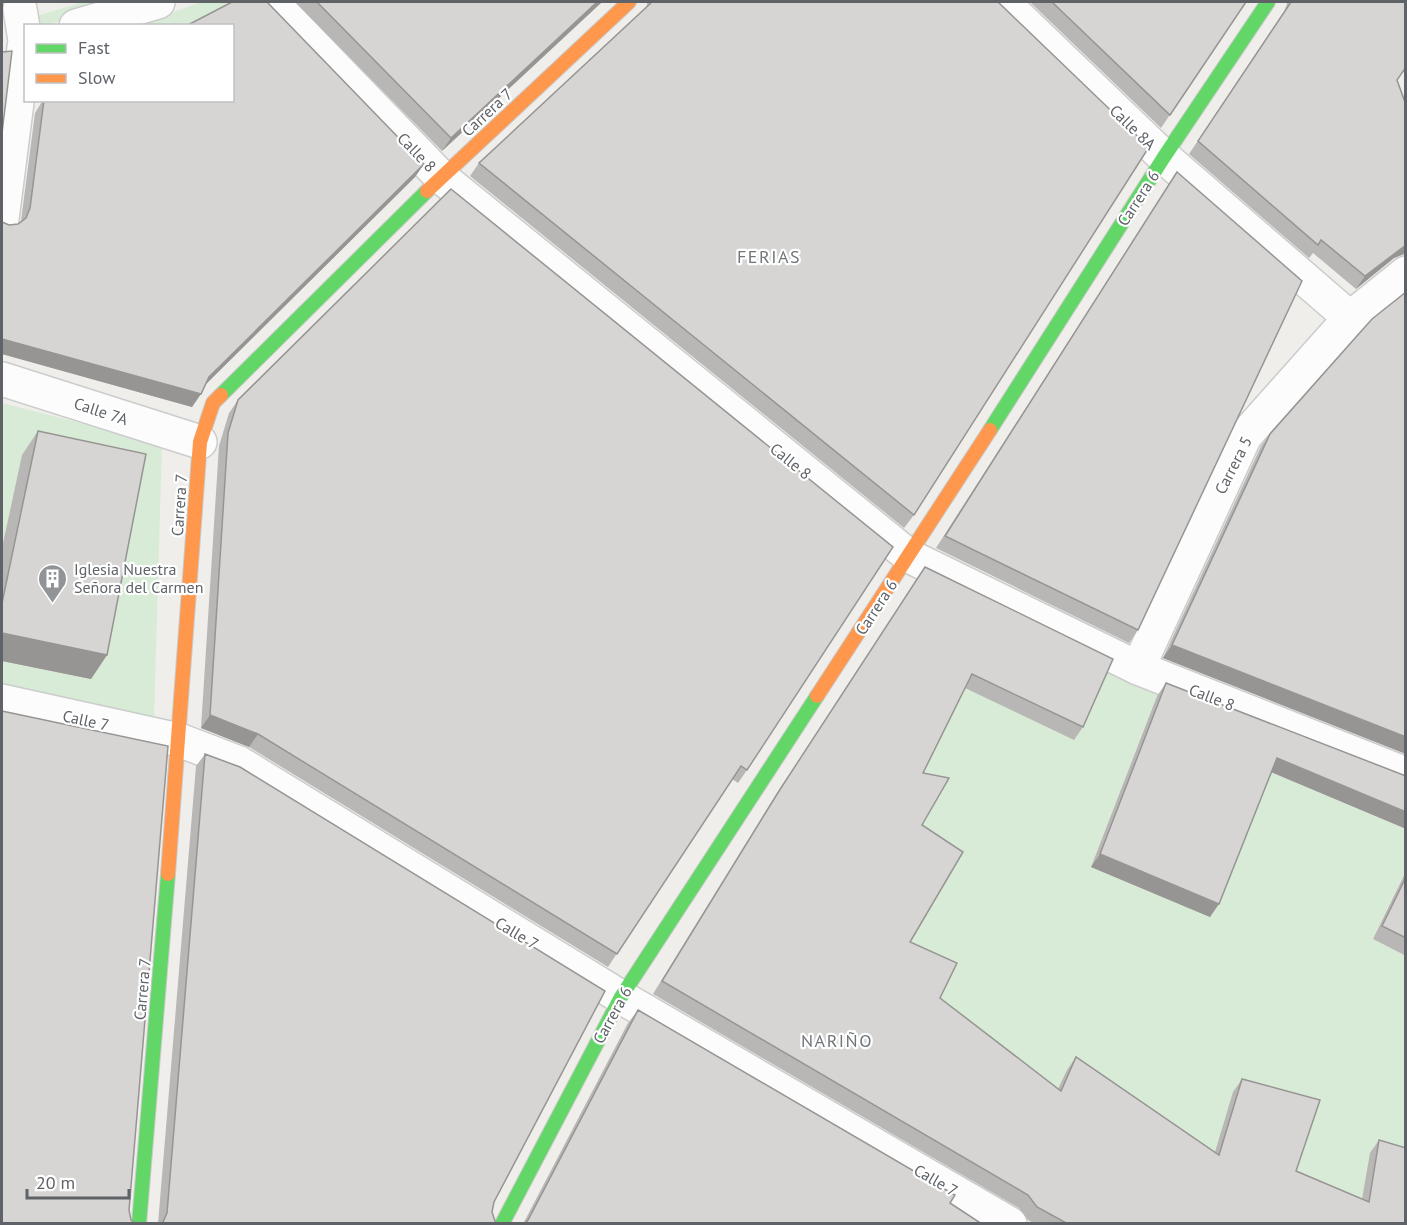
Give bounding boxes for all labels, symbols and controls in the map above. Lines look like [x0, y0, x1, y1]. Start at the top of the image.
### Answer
legend [24, 24, 234, 102]
text: Fast [78, 36, 110, 59]
text: Slow [78, 66, 116, 89]
street label: Carrera 7 [457, 83, 517, 141]
street label: Calle 8A [1106, 100, 1161, 154]
street label: Calle 8 [393, 128, 441, 176]
street label: Carrera 6 [1113, 166, 1163, 230]
district label: FERIAS [737, 245, 801, 268]
street label: Calle 7A [71, 393, 131, 429]
street label: Carrera 5 [1210, 433, 1256, 497]
street label: Calle 8 [766, 438, 816, 484]
street label: Carrera 7 [167, 473, 191, 537]
place label: Iglesia Nuestra Señora del Carmen [74, 559, 203, 597]
building icon: Iglesia Nuestra Señora del Carmen [37, 562, 69, 604]
street label: Carrera 6 [851, 575, 901, 639]
street label: Calle 8 [1186, 679, 1238, 715]
street label: Calle 7 [61, 705, 111, 735]
street label: Calle 7 [492, 912, 542, 954]
street label: Carrera 7 [129, 957, 155, 1021]
street label: Carrera 6 [588, 983, 636, 1047]
district label: NARIÑO [801, 1029, 873, 1052]
street label: Calle 7 [911, 1160, 961, 1200]
scale bar [27, 1162, 129, 1200]
text: 20 m [36, 1171, 75, 1194]

